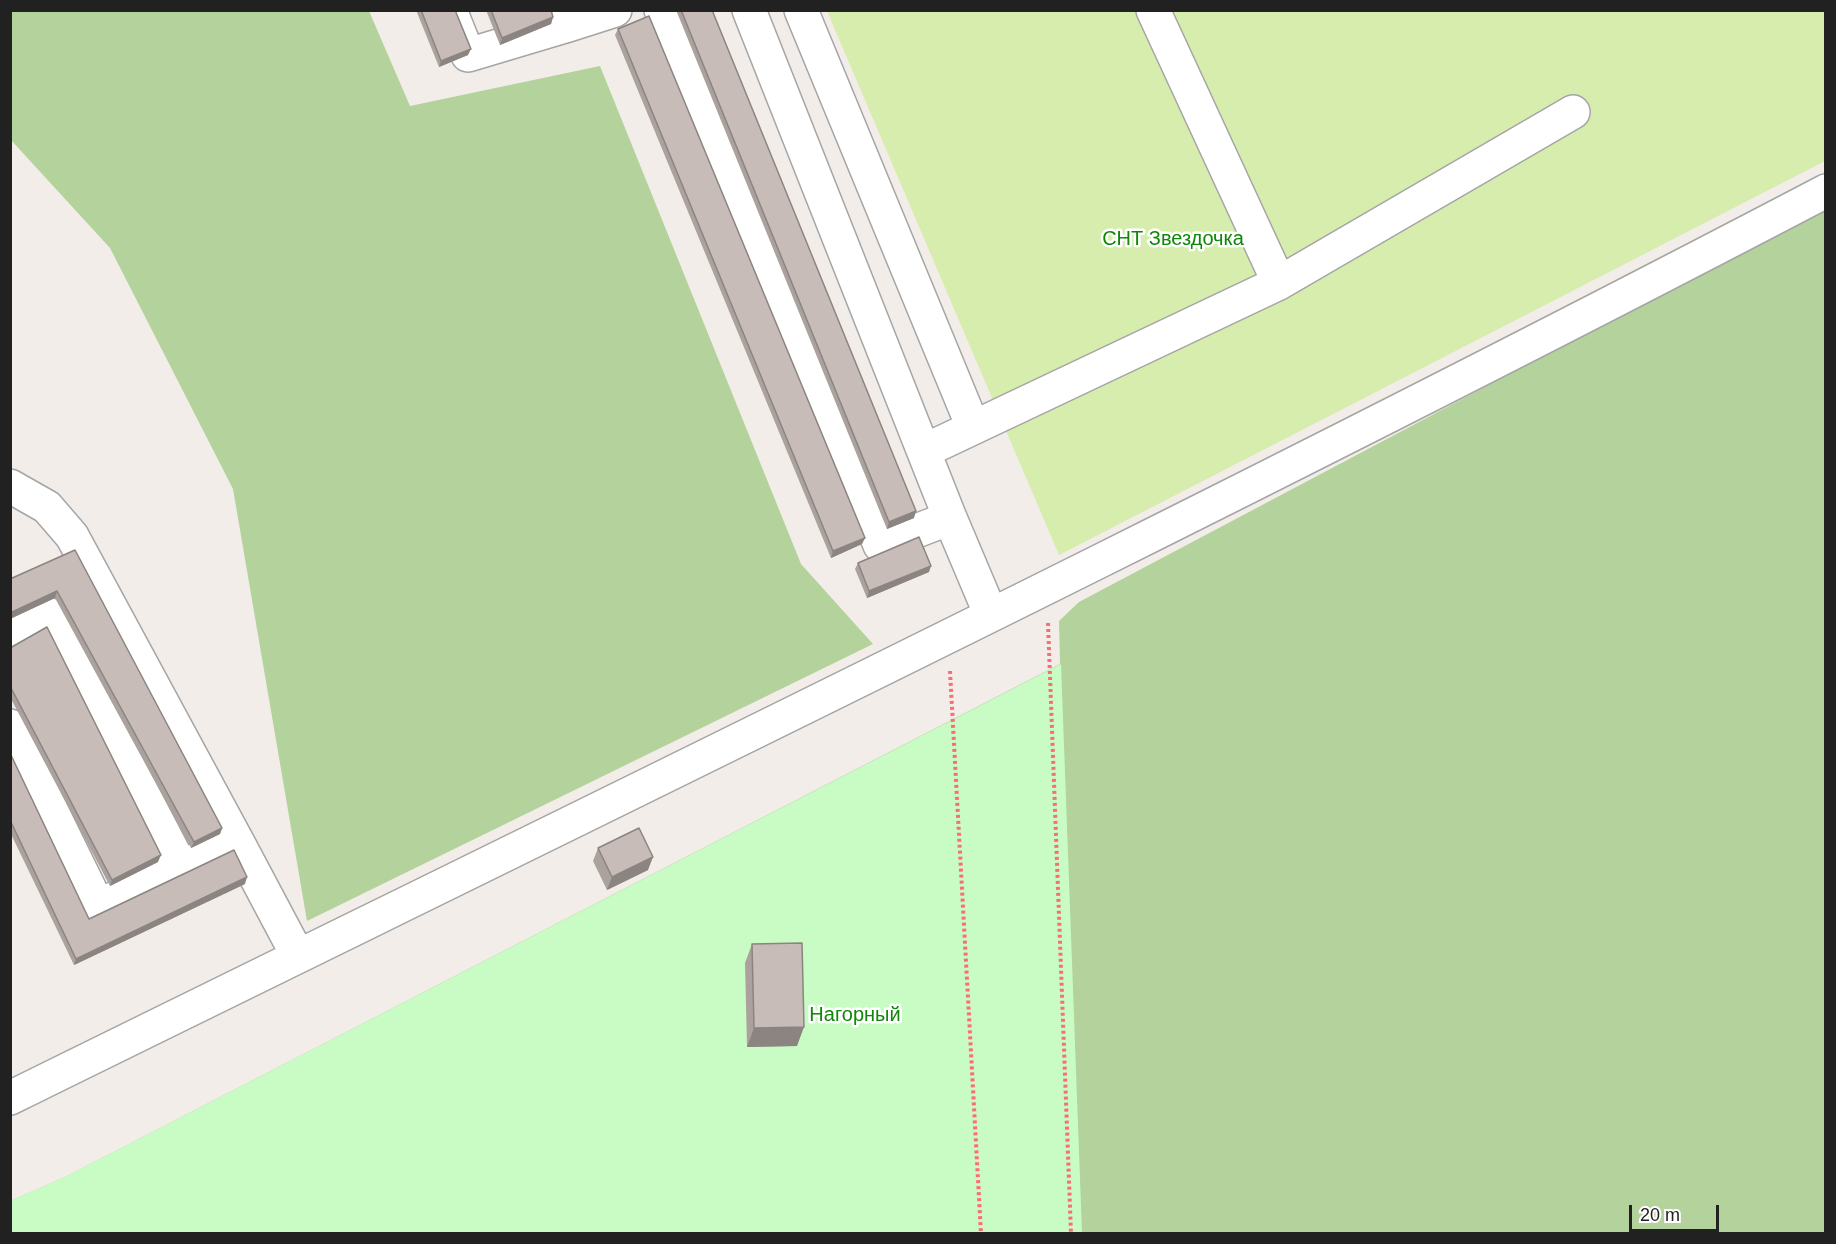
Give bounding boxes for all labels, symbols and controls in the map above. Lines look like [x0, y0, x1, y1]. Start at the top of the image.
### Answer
park label: СНТ Звездочка [1102, 227, 1244, 251]
park label: Нагорный [809, 1003, 901, 1027]
scale bar [1632, 1193, 1722, 1231]
text: 20 m [1640, 1205, 1680, 1225]

